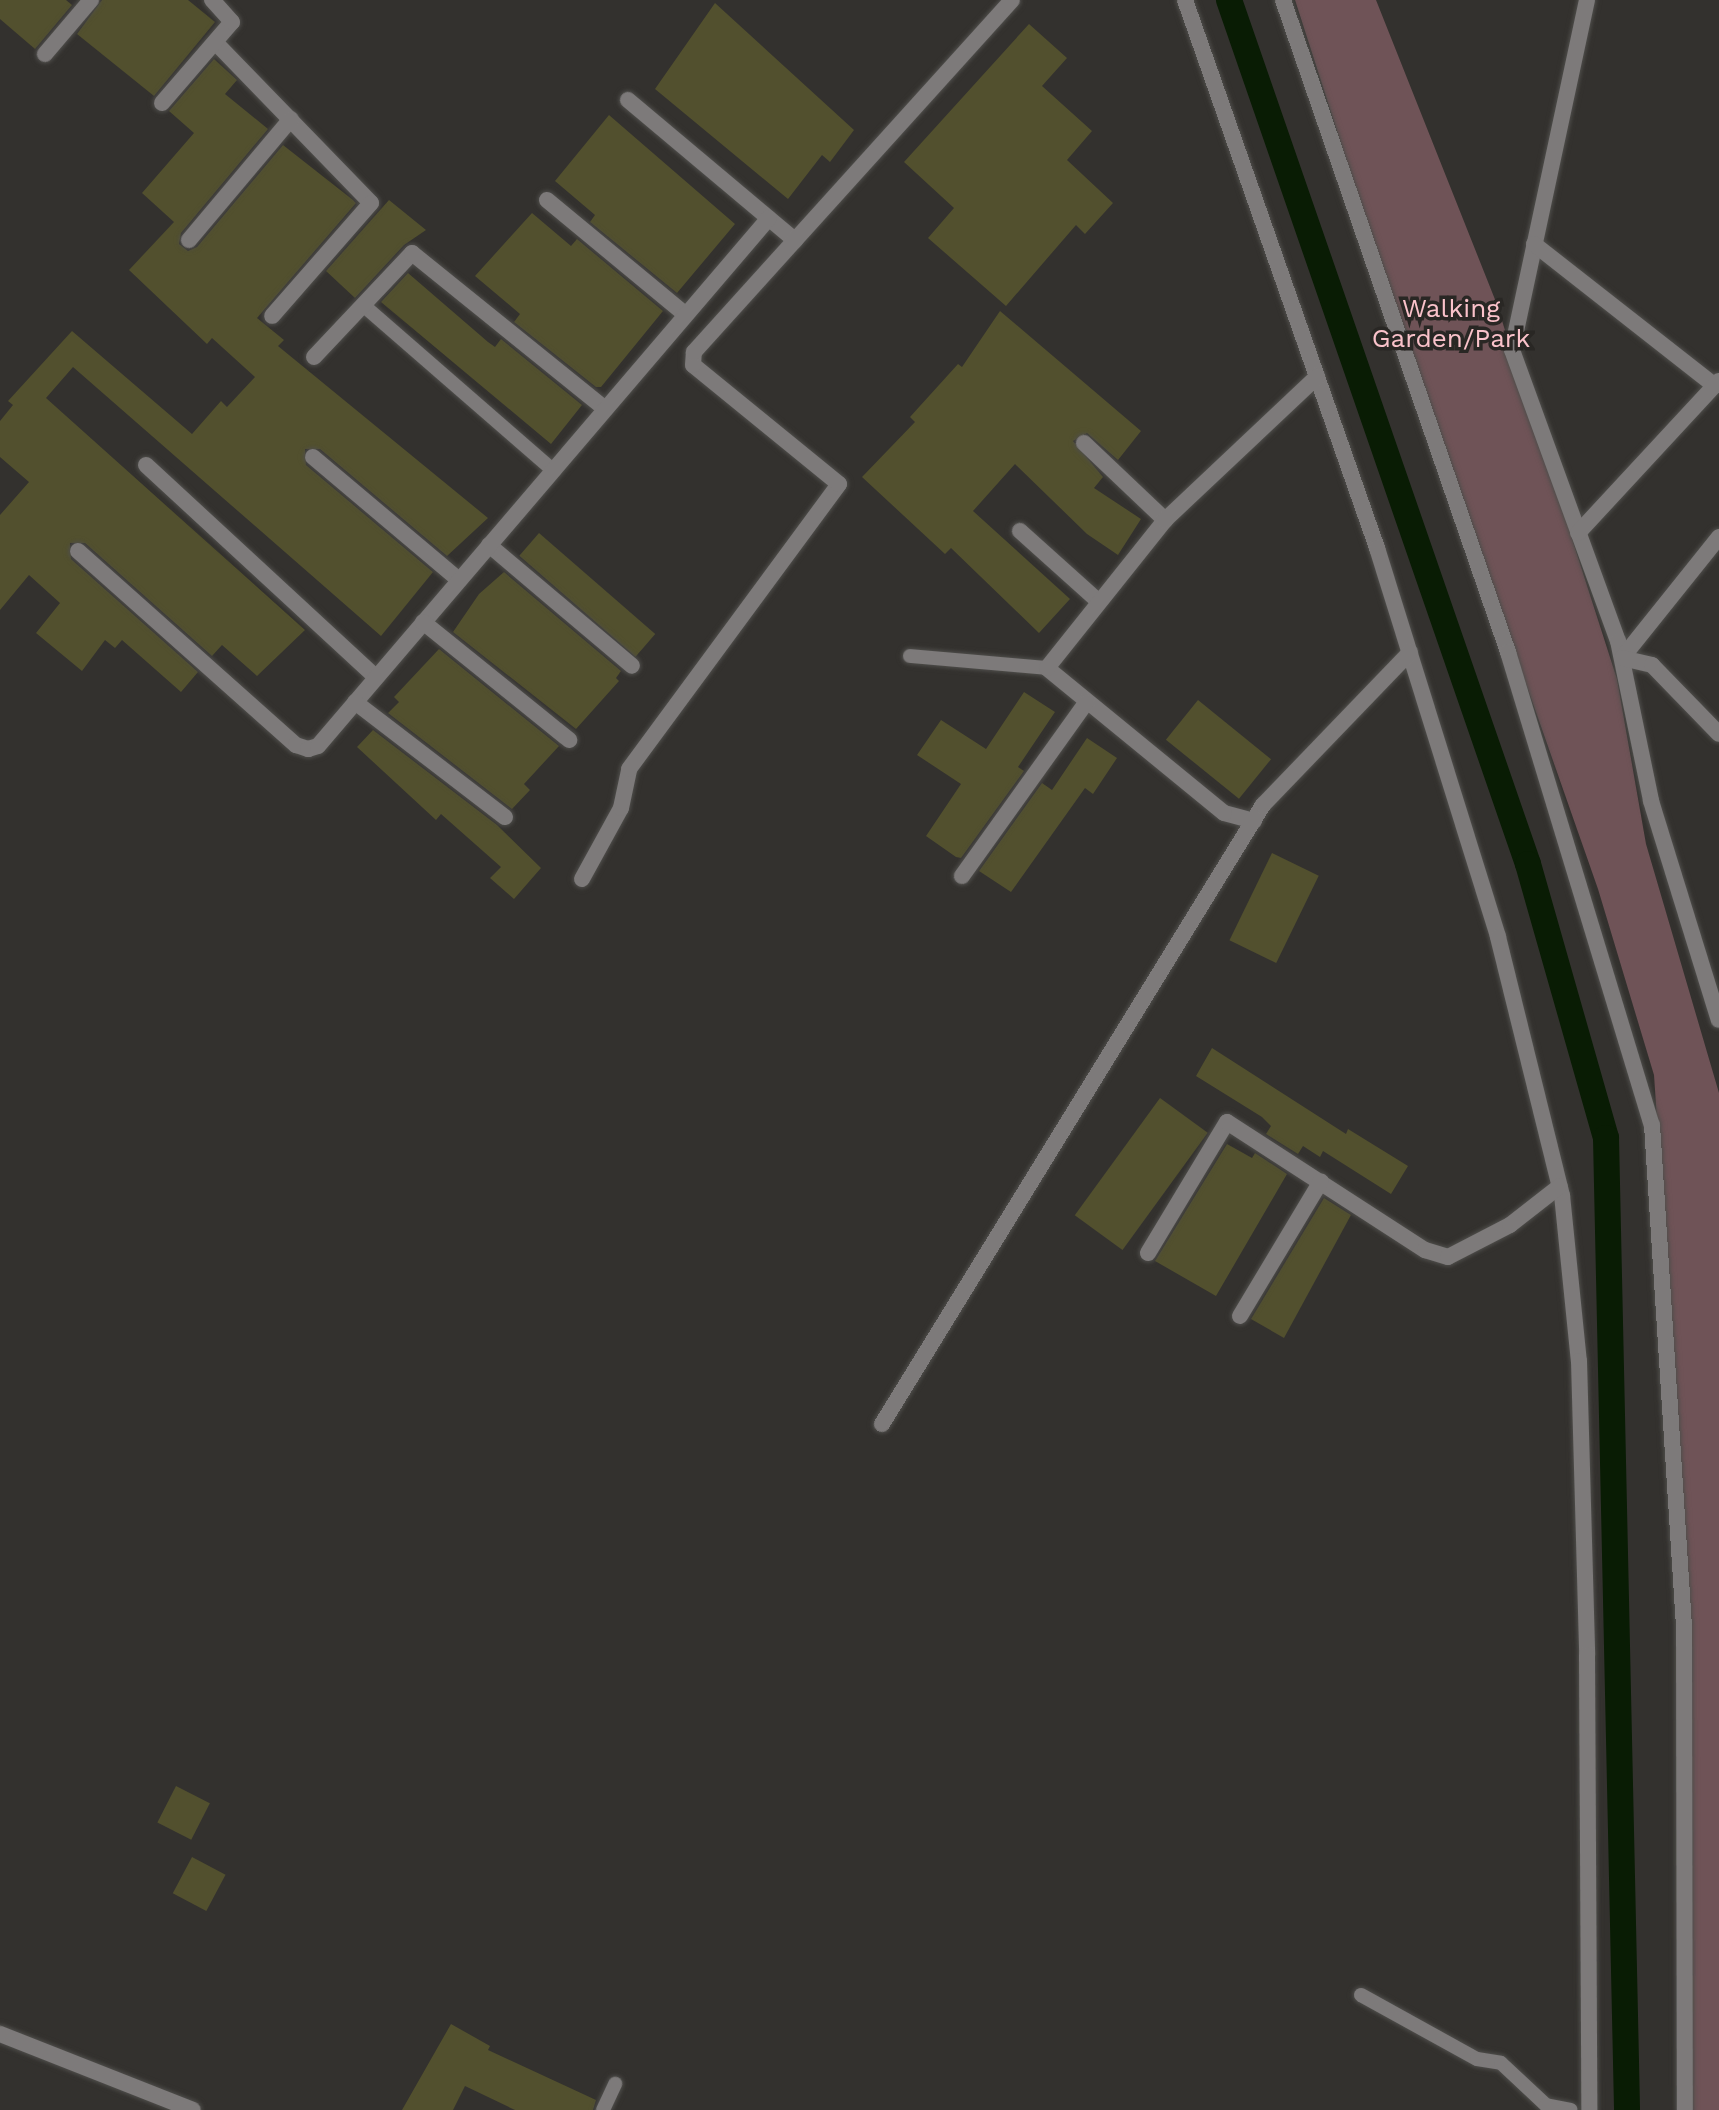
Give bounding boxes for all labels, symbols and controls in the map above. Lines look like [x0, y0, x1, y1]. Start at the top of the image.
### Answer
park label: Walking Garden/Park [1372, 293, 1530, 354]

